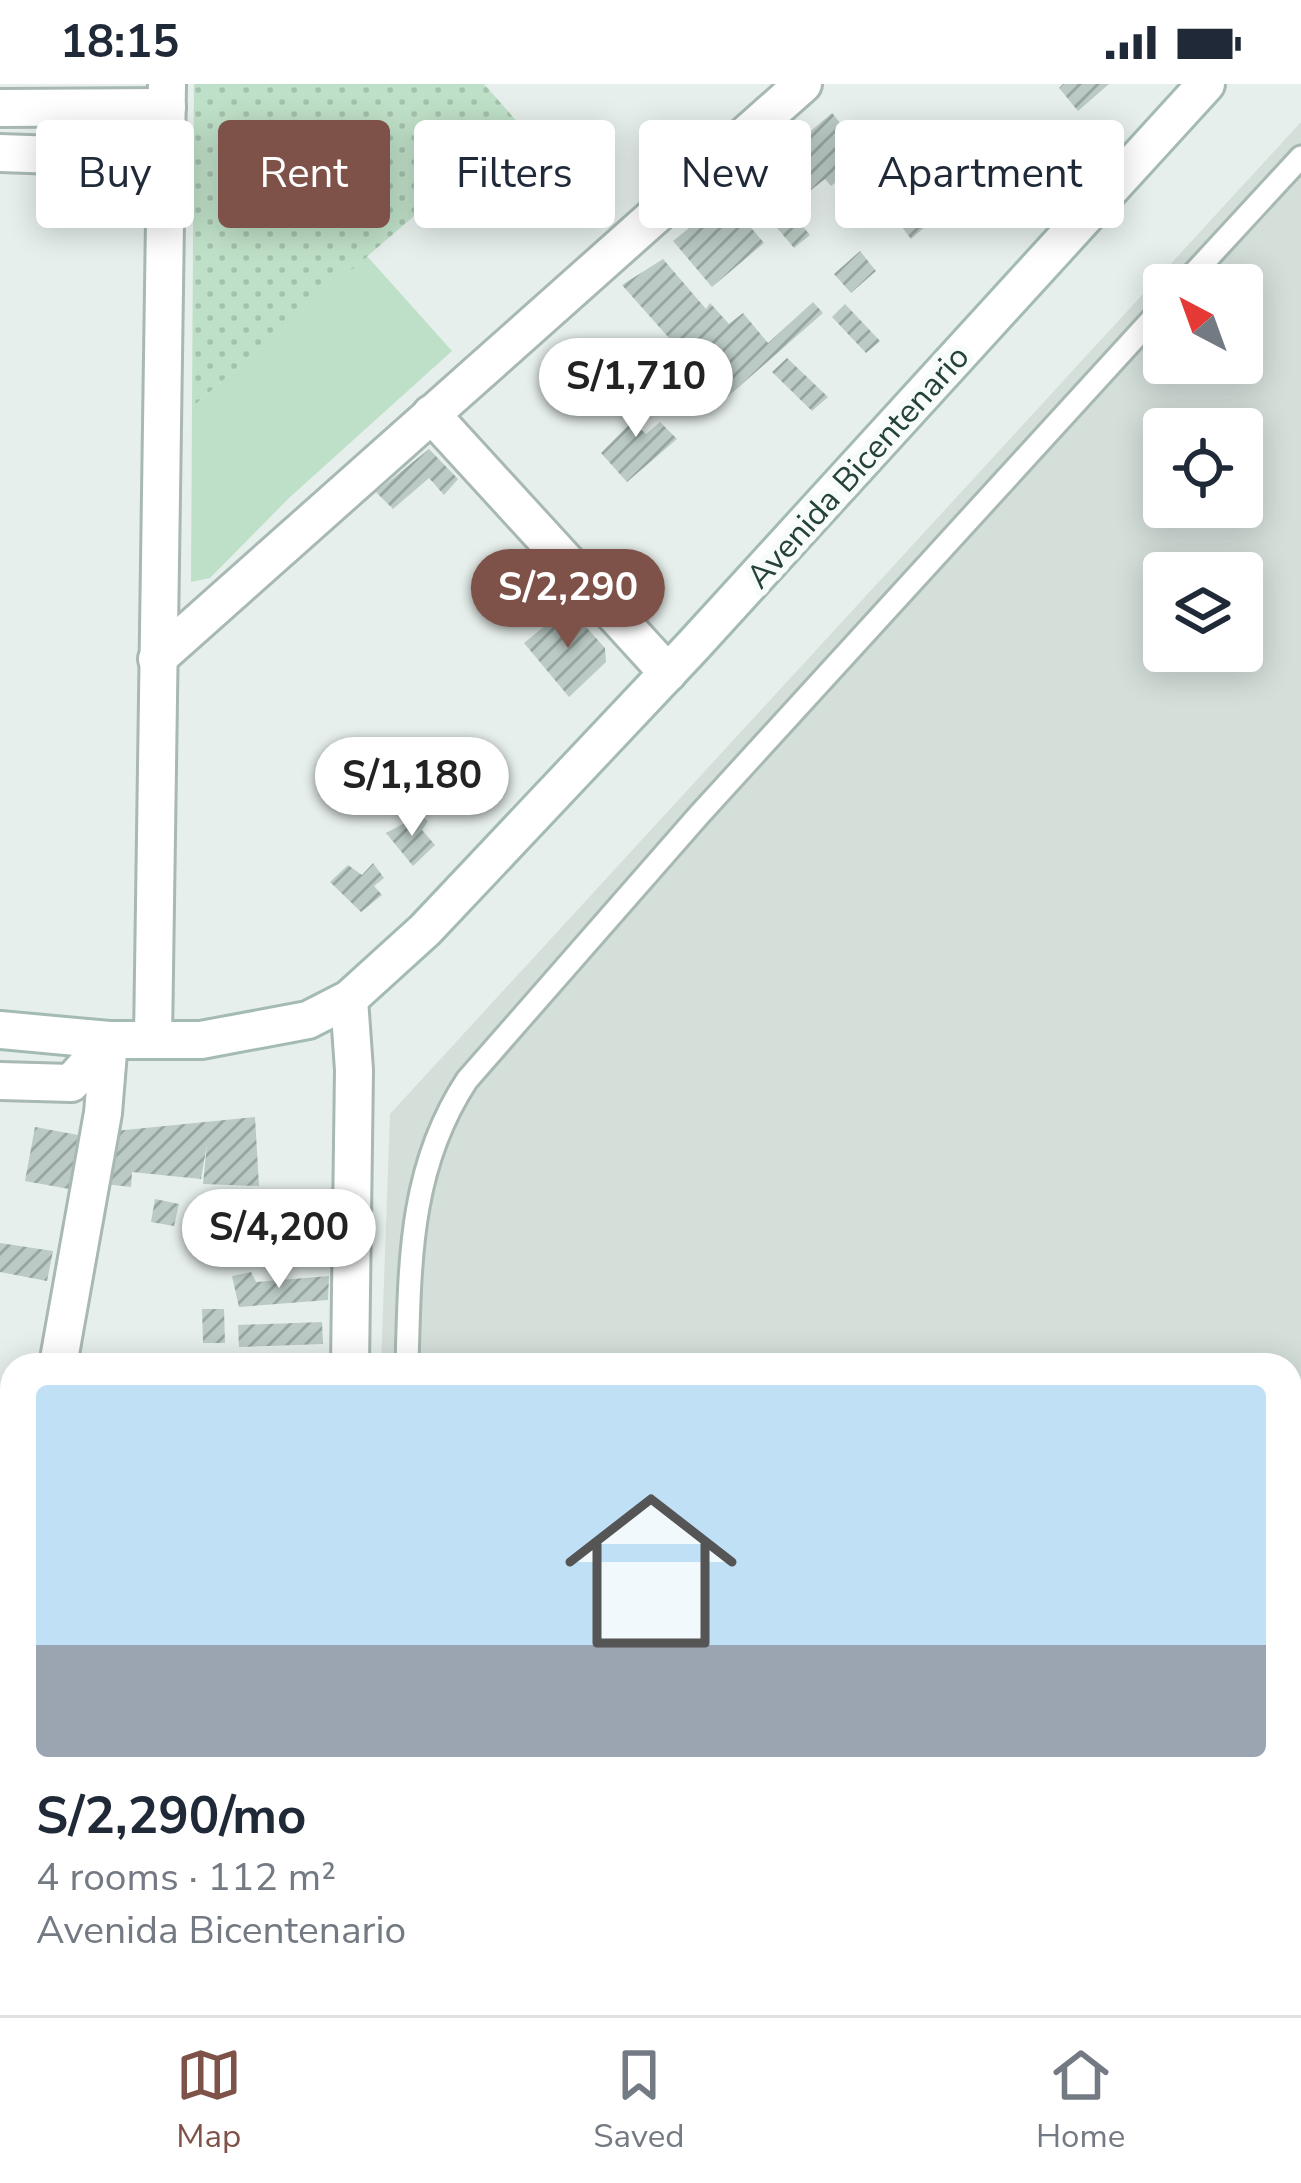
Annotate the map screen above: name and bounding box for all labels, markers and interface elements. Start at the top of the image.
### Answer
text: 18:15 [60,12,179,73]
chip: Buy [36,120,194,228]
chip: Rent [218,120,390,228]
chip: Filters [414,120,615,228]
chip: New [639,120,811,228]
chip: Apartment [835,120,1124,228]
north arrow [1143,264,1263,384]
map controls [1143,264,1263,672]
street label: Avenida Bicentenario [737,336,980,598]
pin: S/1,710 [525,338,747,440]
text: S/1,710 [566,350,706,403]
button: locate [1143,408,1263,528]
pin: S/2,290 [457,549,679,651]
button: layers [1143,552,1263,672]
text: S/2,290 [498,561,638,614]
pin: S/1,180 [301,737,523,839]
text: S/1,180 [342,749,482,802]
pin: S/4,200 [168,1189,390,1291]
text: S/4,200 [209,1201,349,1254]
icon: home [543,1463,759,1679]
text: S/2,290/mo [36,1781,306,1851]
text: 4 rooms · 112 m² [36,1851,336,1904]
text: Avenida Bicentenario [36,1904,406,1957]
tab: Map [176,2042,242,2159]
tab: Saved [593,2042,684,2159]
tab: Home [1036,2042,1125,2159]

